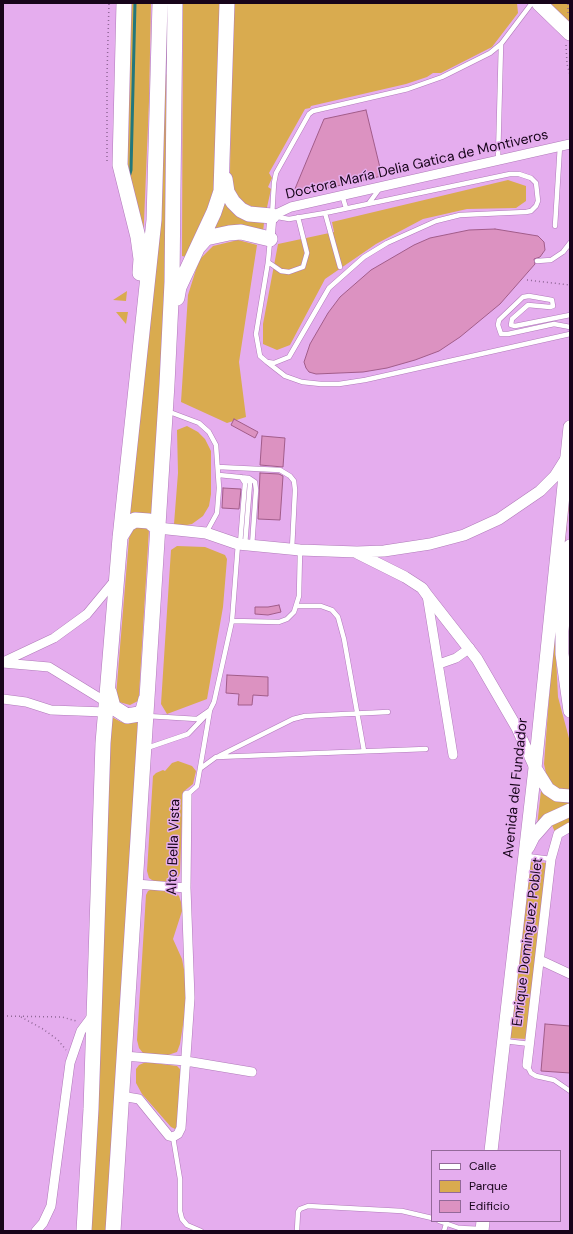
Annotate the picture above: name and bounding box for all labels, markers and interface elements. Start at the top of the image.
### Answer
street label: Doctora María Delia Gatica de Montiveros [284,127,550,203]
street label: Avenida del Fundador [500,717,532,859]
street label: Alto Bella Vista [164,799,184,895]
street label: Enrique Dominguez Poblet [509,857,547,1027]
legend [431,1150,561,1222]
text: Calle [469,1158,496,1174]
text: Parque [469,1178,508,1194]
text: Edificio [469,1198,510,1214]

